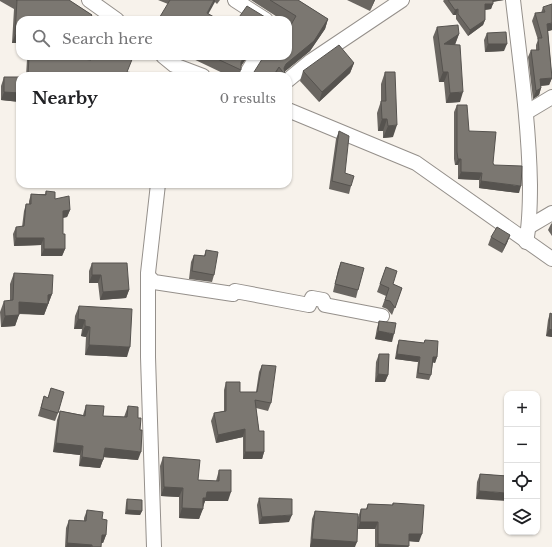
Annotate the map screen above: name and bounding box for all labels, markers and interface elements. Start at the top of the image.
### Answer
search box [16,16,292,60]
icon: search [30,27,52,49]
text: Search here [62,29,153,48]
text: Nearby [32,88,98,109]
text: 0 results [220,90,276,107]
map controls [504,391,540,535]
button: + [504,391,540,427]
button: − [504,427,540,463]
button: locate [504,463,540,499]
button: layers [504,499,540,535]

